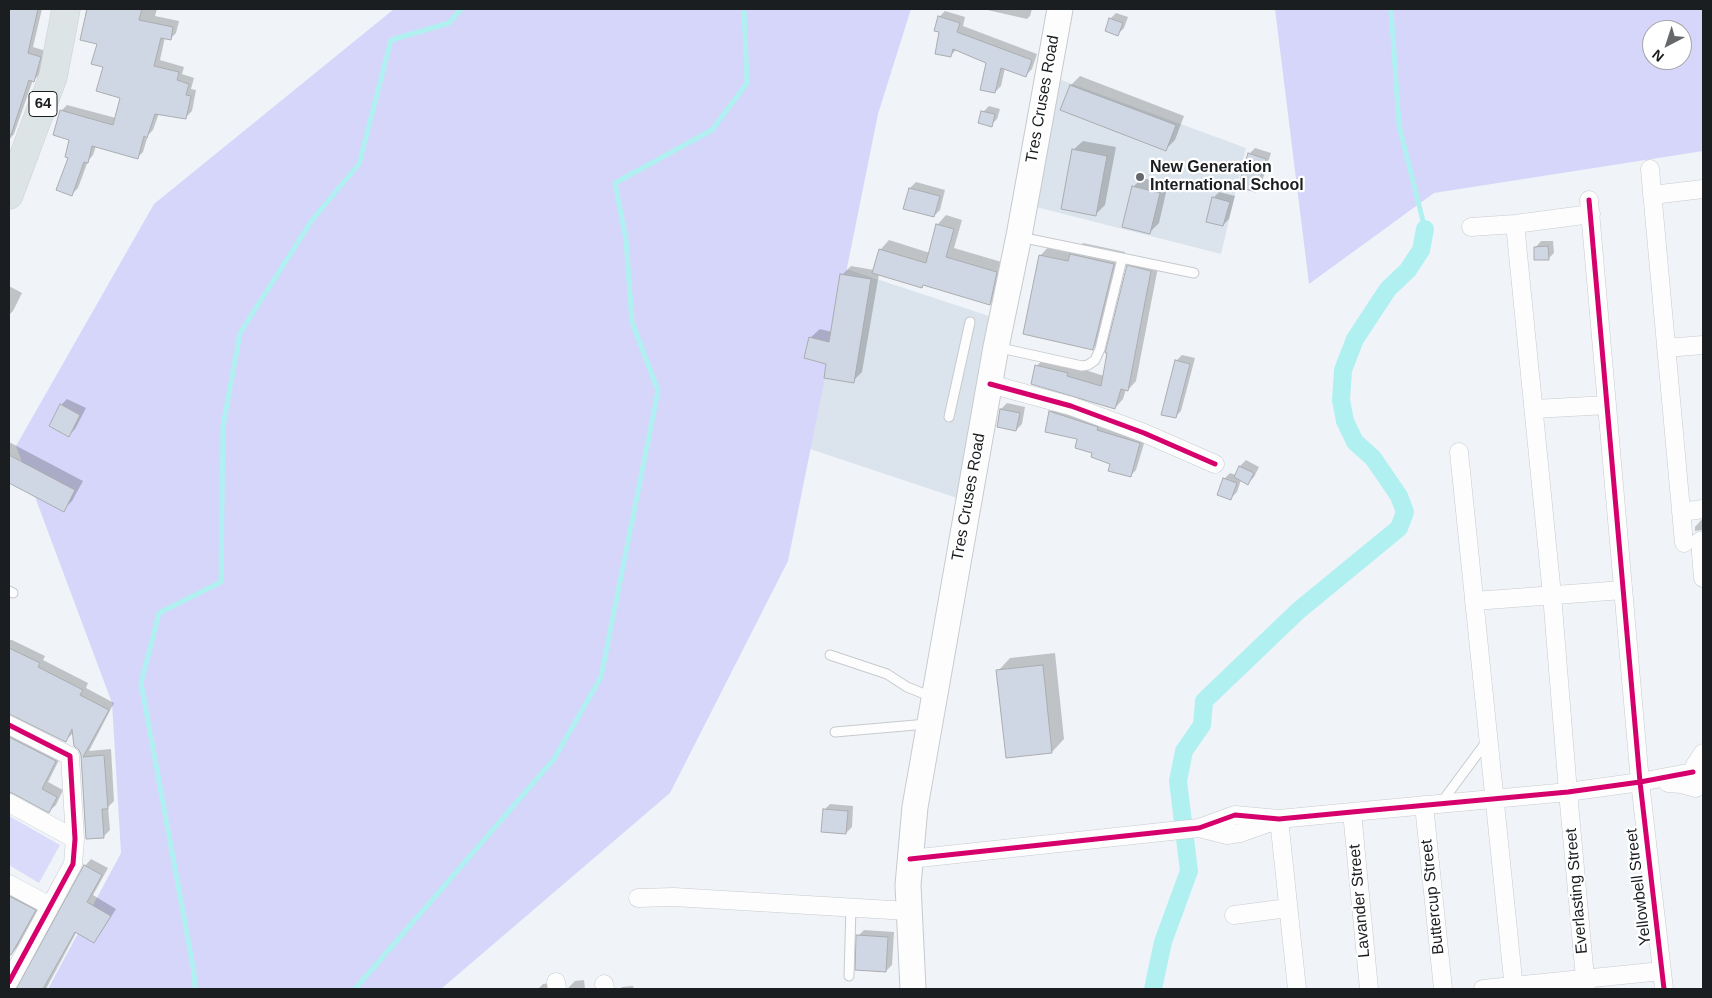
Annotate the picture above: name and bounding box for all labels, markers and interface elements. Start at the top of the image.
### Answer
north arrow [1642,20,1692,70]
street label: Tres Cruses Road [1022,34,1064,164]
text: N [1649,46,1667,65]
road number: 64 [29,92,57,116]
place label: New Generation International School [1150,158,1304,196]
marker: New Generation International School [1134,171,1146,183]
street label: Tres Cruses Road [948,432,990,562]
street label: Everlasting Street [1562,827,1592,955]
street label: Yellowbell Street [1622,827,1656,947]
street label: Buttercup Street [1417,839,1449,955]
street label: Lavander Street [1345,843,1375,959]

